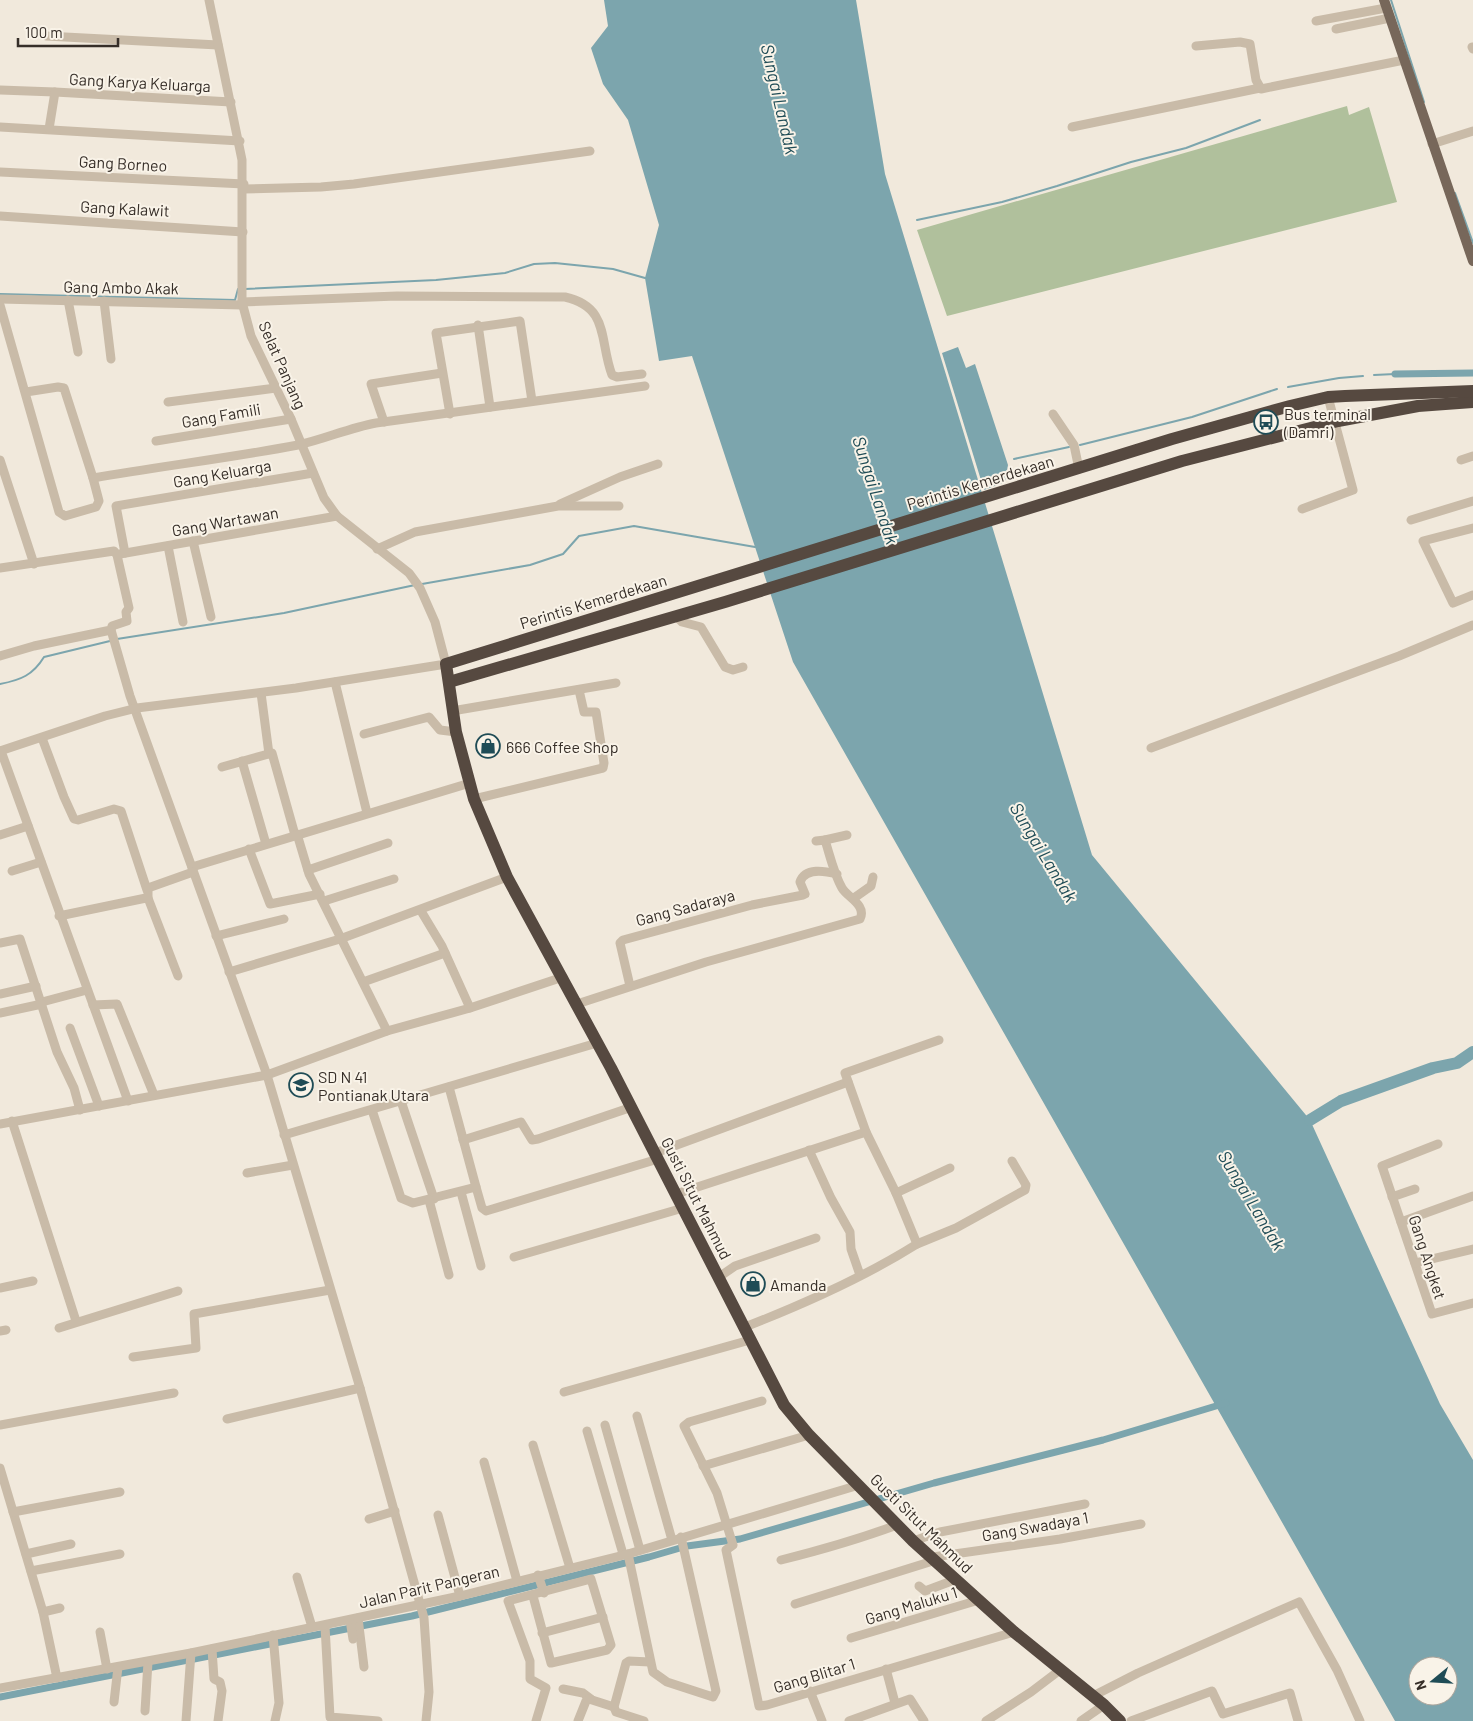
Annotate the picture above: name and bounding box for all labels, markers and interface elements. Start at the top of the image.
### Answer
scale bar [18,15,118,47]
text: 100 m [25,23,63,41]
water label: Sungai Landak [757,42,803,156]
street label: Gang Karya Keluarga [69,69,211,95]
street label: Gang Borneo [78,151,168,175]
street label: Gang Kalawit [80,196,170,220]
street label: Gang Ambo Akak [63,276,179,298]
street label: Selat Panjang [255,318,311,412]
street label: Gang Famili [180,399,262,431]
place label: Bus terminal (Damri) [1283,404,1371,441]
bus stop icon: Bus terminal (Damri) [1253,409,1279,435]
water label: Sungai Landak [848,433,904,547]
street label: Perintis Kemerdekaan [904,451,1056,513]
street label: Gang Keluarga [172,455,272,491]
street label: Gang Wartawan [170,502,280,540]
street label: Perintis Kemerdekaan [517,570,669,632]
shop icon: 666 Coffee Shop [475,733,501,759]
place label: 666 Coffee Shop [506,737,619,756]
water label: Sungai Landak [1006,798,1082,906]
street label: Gang Sadaraya [633,885,737,929]
place label: SD N 41 Pontianak Utara [318,1067,429,1104]
school or university icon: SD N 41 Pontianak Utara [288,1072,314,1098]
street label: Gusti Situt Mahmud [658,1134,736,1262]
water label: Sungai Landak [1214,1146,1290,1254]
street label: Gang Angket [1406,1213,1450,1301]
shop icon: Amanda [740,1271,766,1297]
place label: Amanda [770,1275,827,1294]
street label: Gusti Situt Mahmud [867,1469,977,1577]
street label: Gang Swadaya 1 [980,1507,1090,1545]
street label: Jalan Parit Pangeran [357,1561,501,1611]
street label: Gang Maluku 1 [863,1582,959,1628]
street label: Gang Blitar 1 [771,1654,857,1696]
north arrow [1408,1656,1458,1706]
text: N [1411,1678,1430,1692]

